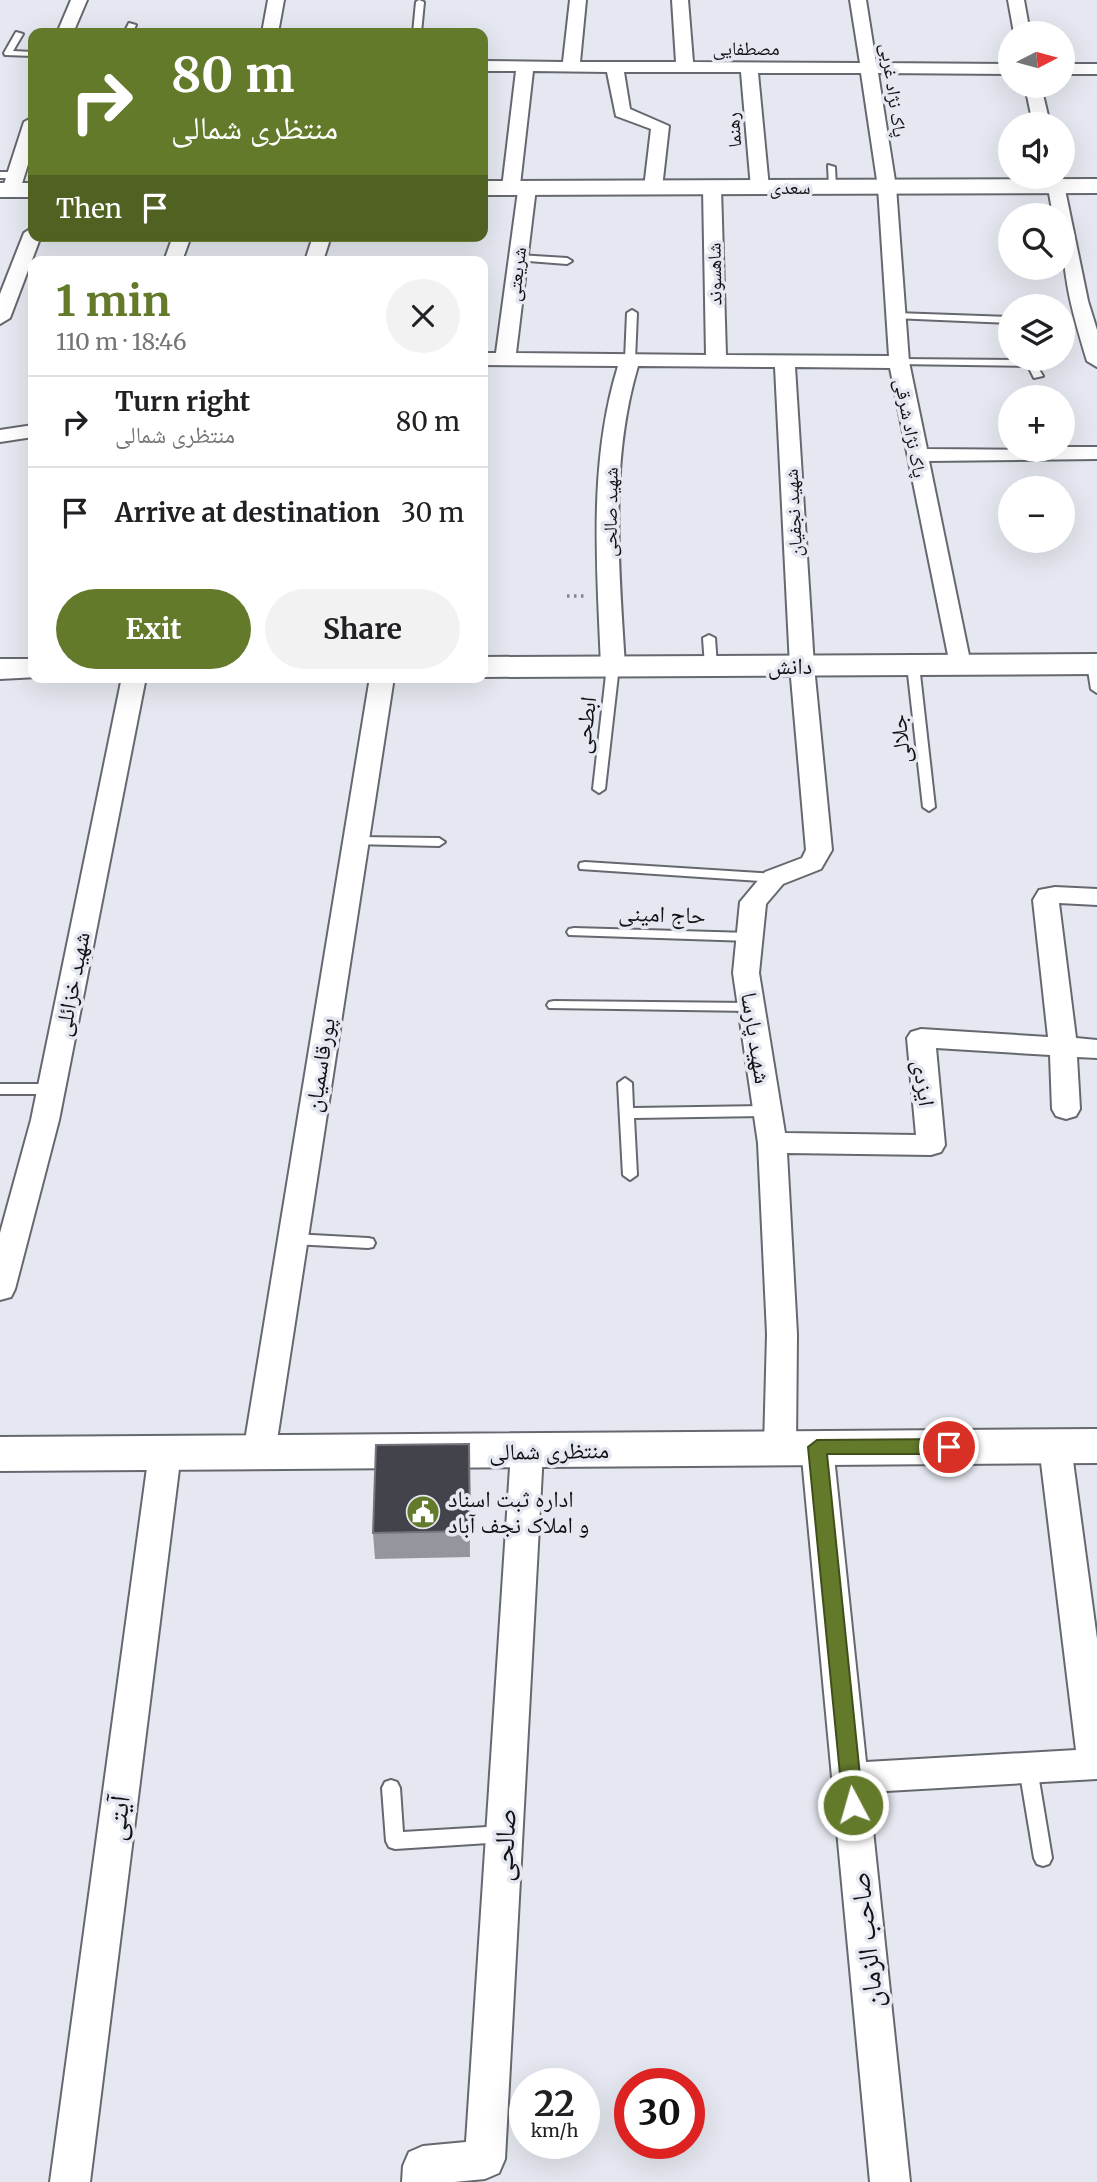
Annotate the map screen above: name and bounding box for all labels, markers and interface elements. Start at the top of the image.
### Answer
north arrow [998,21,1074,98]
map controls [998,21,1075,553]
street label: مصطفایی [712,36,780,60]
street label: پاک نژاد غربی [875,41,912,139]
text: 80 m [171,44,294,105]
icon: right [56,56,147,147]
text: منتظری شمالی [171,108,338,148]
street label: رهنما [720,111,746,149]
button: sound [998,112,1075,189]
street label: سعدی [769,175,811,199]
icon: arrive [136,189,174,227]
text: Then [56,192,122,225]
button: search [998,203,1075,280]
street label: شاهسوند [701,242,727,306]
street label: شریعتی [501,246,531,302]
text: 1 min [56,275,170,327]
button: close [386,279,460,353]
button: layers [998,294,1075,371]
text: 110 m · 18:46 [56,327,187,356]
street label: پاک نژاد شرقی [889,376,932,480]
text: Turn right [115,385,250,418]
button: + [998,385,1075,462]
icon: right [56,403,94,441]
text: 80 m [396,405,460,438]
text: منتظری شمالی [115,420,235,449]
street label: شهید صالحی [597,467,623,557]
street label: شهید نجفیان [779,468,807,558]
button: − [998,476,1075,553]
icon: arrive [56,494,94,532]
text: Arrive at destination [115,496,380,529]
text: 30 m [401,496,464,529]
button: Exit [56,589,251,669]
button: Share [265,589,460,669]
street label: دانش [768,651,812,680]
street label: ابطحی [567,695,602,755]
street label: جلالی [883,713,917,765]
street label: حاج امینی [618,897,706,931]
street label: شهید خزائلی [47,929,96,1039]
street label: شهید پارسا [735,990,778,1086]
street label: پورقاسمیان [298,1016,341,1114]
street label: ایزدی [907,1058,942,1108]
pin [919,1417,979,1477]
icon: arrive [930,1428,968,1466]
street label: منتظری شمالی [489,1435,609,1466]
place label: اداره ثبت اسناد و املاک نجف آباد [448,1484,589,1539]
public building icon: اداره ثبت اسناد و املاک نجف آباد [404,1493,442,1531]
position arrow [816,1768,890,1842]
street label: آیتی [96,1792,138,1843]
street label: صالحی [484,1808,524,1882]
street label: صاحب الزمان [841,1870,891,2010]
speed limit sign: 30 [614,2068,705,2159]
text: 22 [534,2082,575,2126]
text: km/h [531,2119,578,2142]

